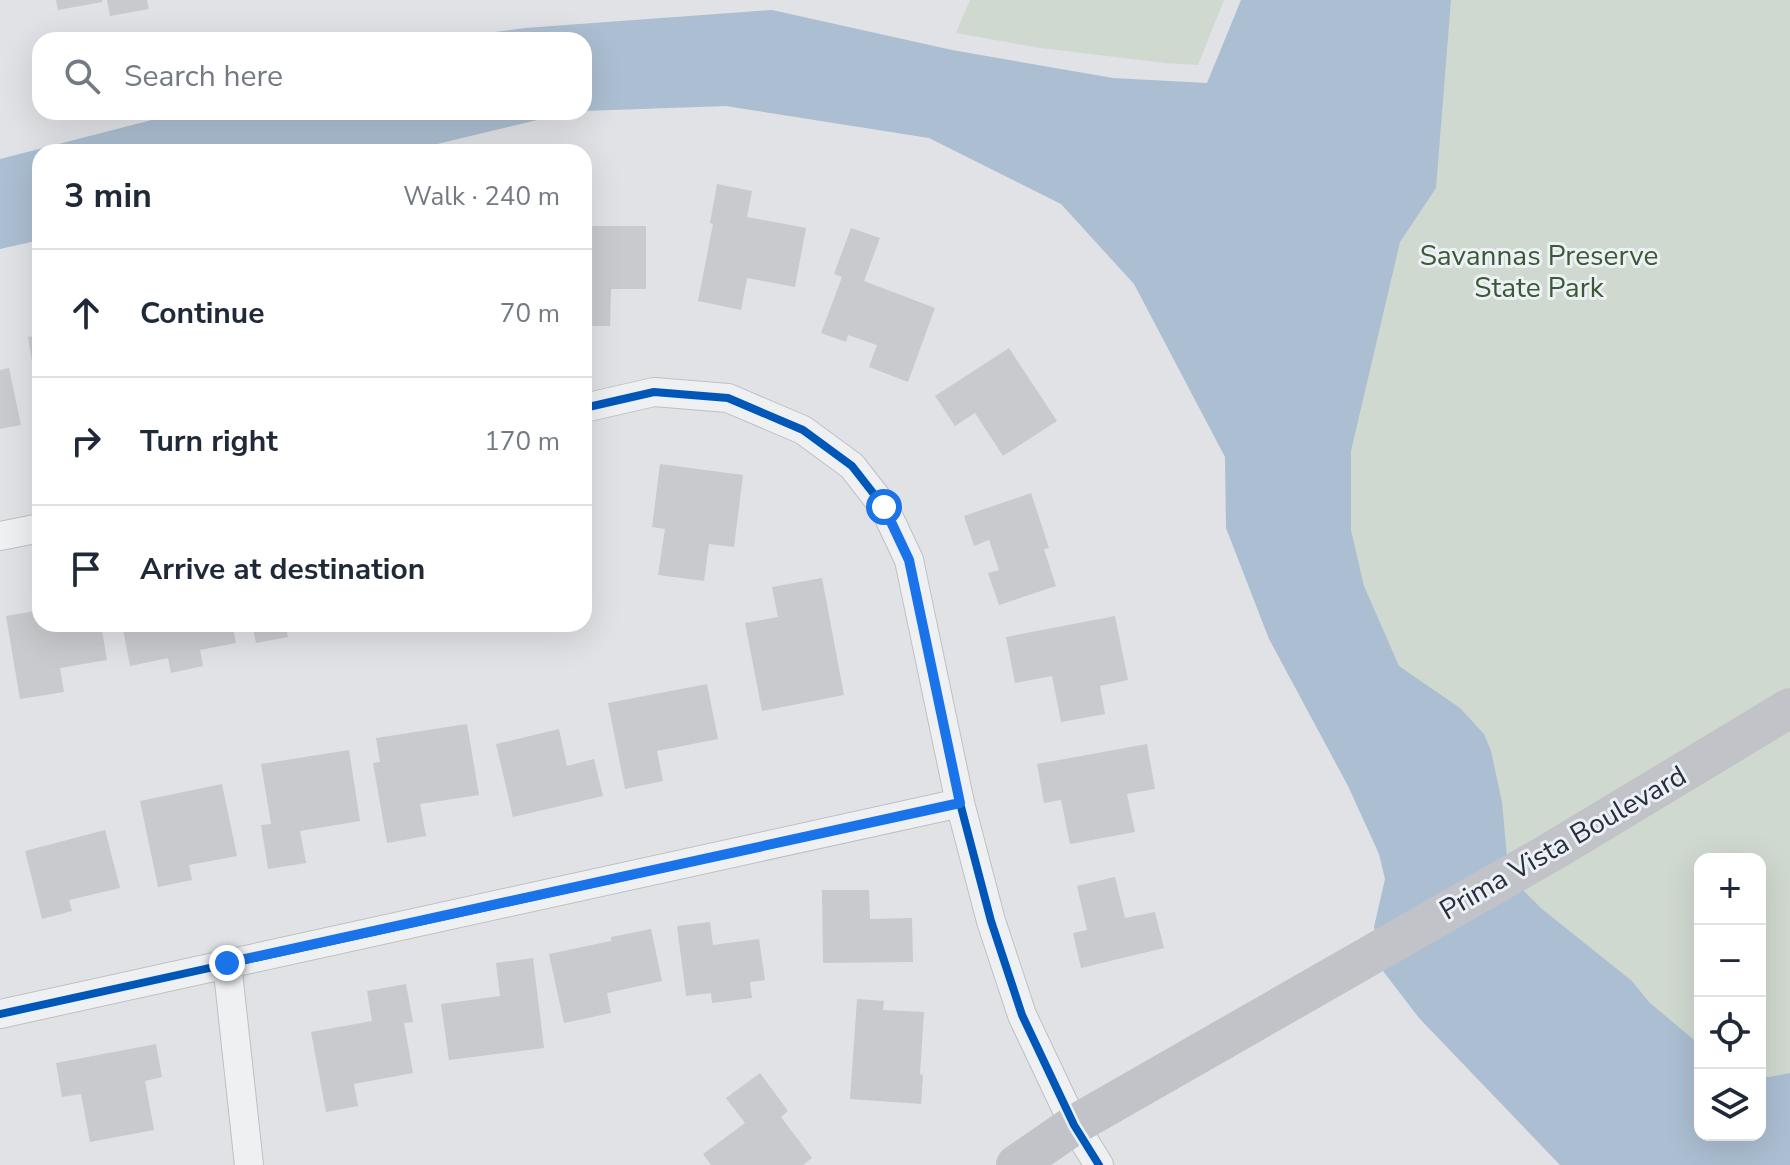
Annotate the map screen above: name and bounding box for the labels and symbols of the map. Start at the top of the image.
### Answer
park label: Savannas Preserve State Park [1420,237,1658,307]
route start [866,489,902,525]
street label: Prima Vista Boulevard [1433,757,1693,929]
route end [209,945,245,981]

